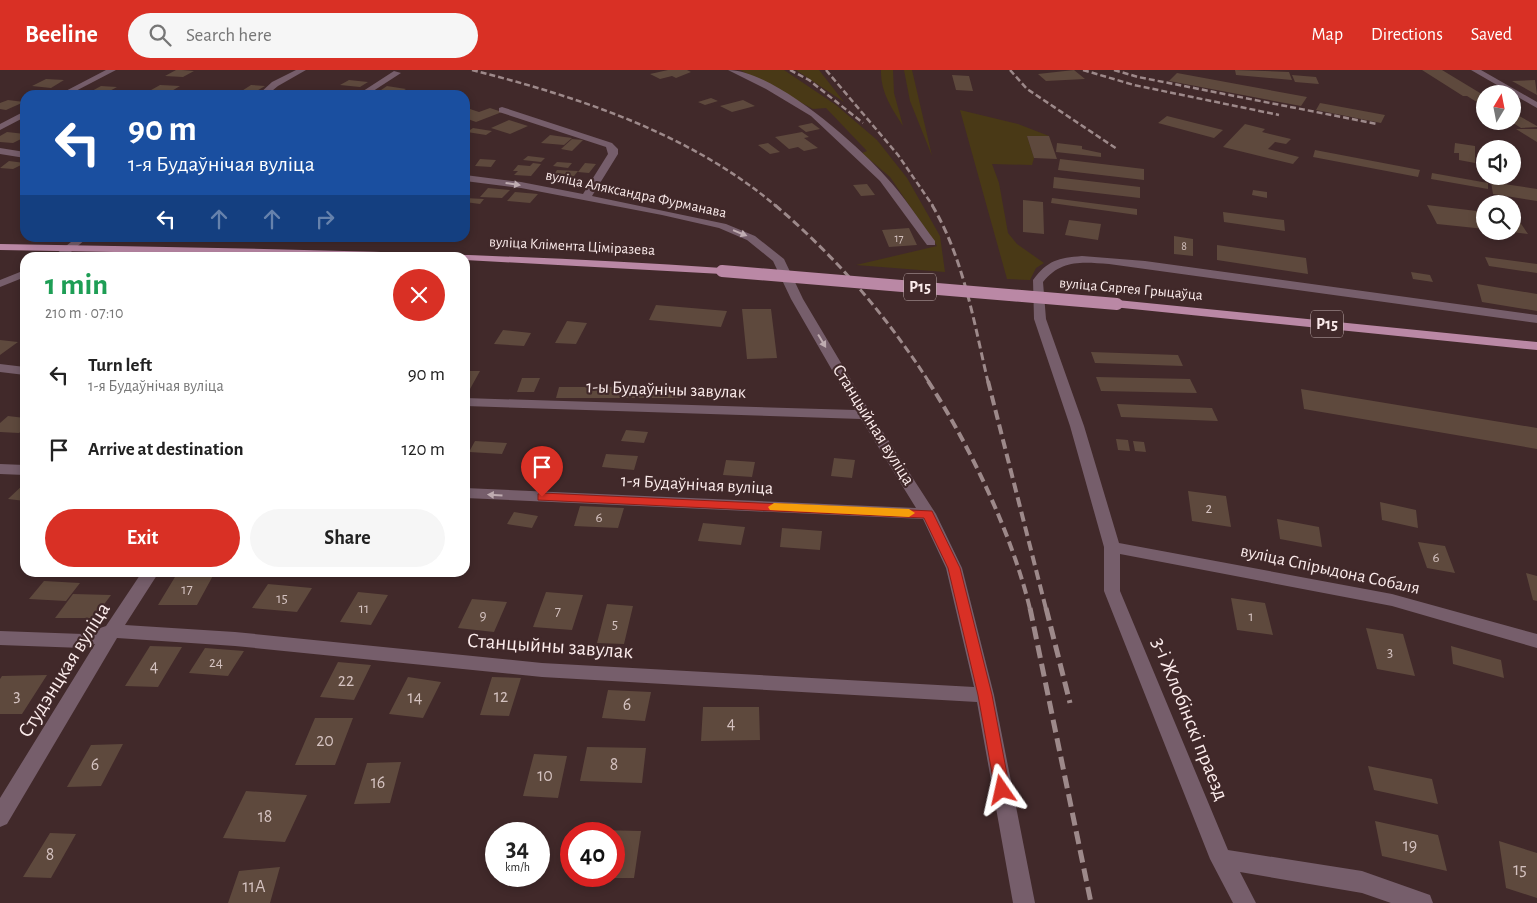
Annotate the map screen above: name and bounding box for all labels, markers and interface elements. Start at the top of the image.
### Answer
search box [128,13,478,58]
icon: search [146,21,174,49]
text: Beeline [25,23,98,47]
text: Search here [186,26,272,45]
text: Map [1312,26,1343,44]
text: Directions [1371,26,1443,44]
text: Saved [1471,26,1512,44]
north arrow [1476,85,1521,130]
map controls [1476,85,1521,240]
icon: left [45,110,110,175]
text: 90 m [128,112,197,147]
button: sound [1476,140,1521,185]
text: 1-я Будаўнічая вуліца [128,153,315,175]
street label: вуліца Аляксандра Фурманава [544,167,728,221]
one-way arrow [506,181,522,189]
button: search [1476,195,1521,240]
icon: left [152,205,180,233]
icon: ahead [205,205,233,233]
icon: ahead [258,205,286,233]
icon: right [311,205,339,233]
one-way arrow [733,230,747,238]
house number: 17 [894,232,904,244]
street label: вуліца Клімента Ціміразева [489,234,656,258]
house number: 8 [1181,240,1187,252]
button: close [393,269,445,321]
text: 1 min [45,270,108,300]
road number: Р15 [904,273,936,300]
street label: вуліца Сяргея Грыцаўца [1059,275,1204,303]
text: 210 m · 07:10 [45,305,123,321]
road number: Р15 [1311,310,1343,338]
one-way arrow [817,335,826,348]
text: Turn left [88,356,152,375]
icon: left [45,361,73,389]
street label: Станцыйная вуліца [829,361,917,489]
text: 90 m [408,365,445,384]
text: 1-я Будаўнічая вуліца [88,378,224,394]
street label: 1-ы Будаўнічы завулак [586,378,747,402]
icon: arrive [45,436,73,464]
text: Arrive at destination [88,440,244,459]
text: 120 m [401,440,445,459]
pin [521,446,563,497]
icon: arrive [528,453,556,481]
street label: 1-я Будаўнічая вуліца [620,472,774,498]
one-way arrow [486,490,502,498]
house number: 2 [1206,501,1213,516]
button: Exit [45,509,240,567]
button: Share [250,509,445,567]
house number: 6 [595,510,603,525]
street label: вуліца Спірыдона Собаля [1239,541,1422,598]
house number: 6 [1432,550,1440,565]
house number: 17 [181,582,193,597]
house number: 15 [276,591,288,606]
street label: Студэнцкая вуліца [14,599,114,741]
house number: 11 [359,601,369,616]
house number: 7 [555,604,561,619]
house number: 9 [479,608,487,623]
house number: 1 [1248,609,1254,624]
house number: 5 [612,617,618,632]
street label: Станцыйны завулак [466,630,634,662]
street label: 3-і Жлобінскі праезд [1148,635,1232,803]
house number: 3 [1387,645,1393,660]
house number: 24 [209,655,223,670]
house number: 4 [150,658,159,676]
house number: 22 [338,672,354,690]
house number: 3 [13,687,21,705]
house number: 12 [494,688,508,706]
house number: 14 [408,689,423,707]
house number: 6 [623,696,631,714]
house number: 4 [727,715,736,733]
house number: 20 [316,732,334,750]
house number: 6 [91,756,99,774]
house number: 8 [610,756,618,774]
position arrow [975,763,1027,815]
house number: 10 [537,767,553,785]
house number: 16 [371,774,385,792]
house number: 18 [258,808,272,826]
speed limit sign: 40 [560,822,625,887]
text: 34 [506,836,529,861]
house number: 19 [1403,837,1417,855]
house number: 8 [46,846,54,864]
text: km/h [505,861,530,873]
house number: 15 [1513,861,1527,879]
house number: 11А [243,878,266,896]

